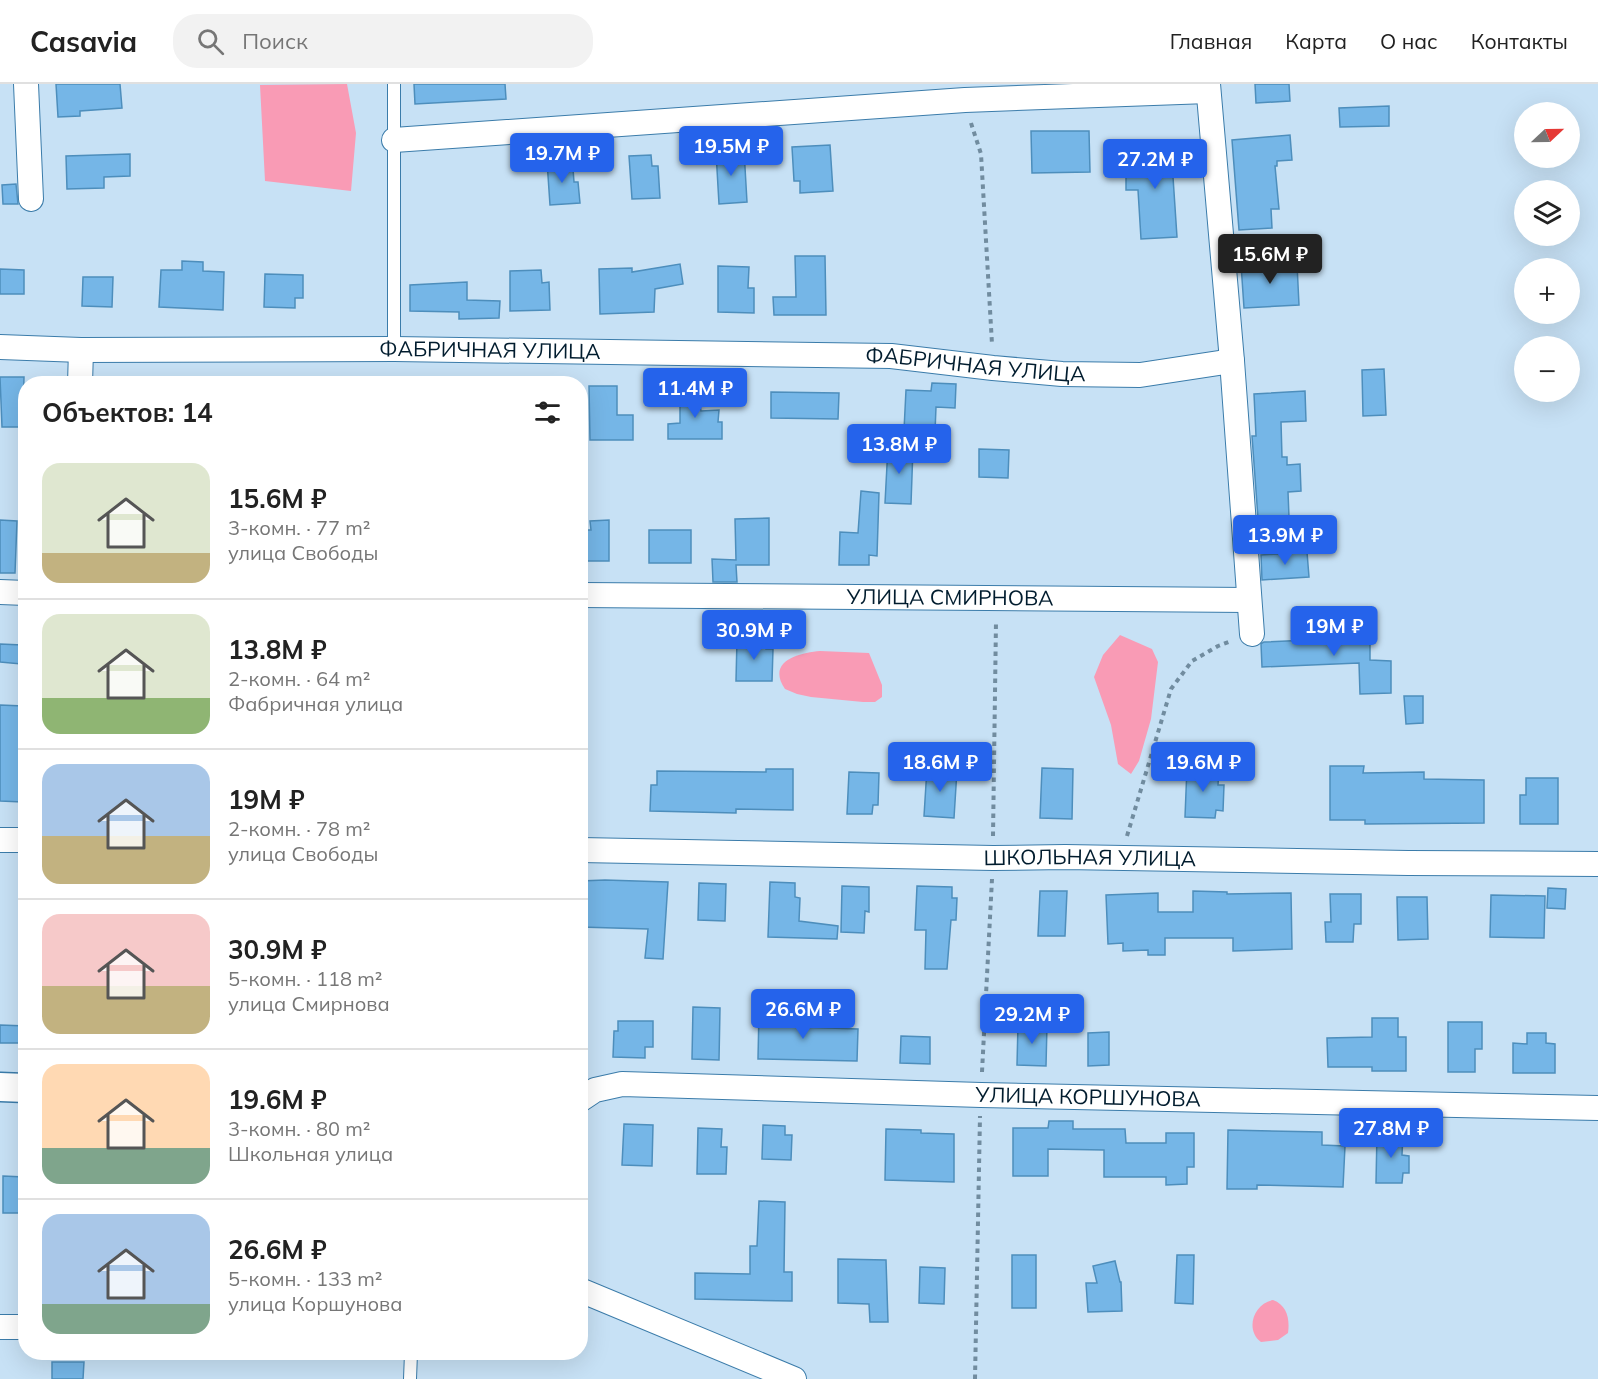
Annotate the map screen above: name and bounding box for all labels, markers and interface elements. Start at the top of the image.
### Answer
search box [173,14,593,68]
text: Casavia [30,24,137,59]
icon: search [194,25,227,58]
text: Поиск [242,27,308,55]
text: Главная [1170,28,1252,54]
text: Карта [1285,28,1347,54]
text: О нас [1380,28,1438,54]
text: Контакты [1471,28,1568,54]
north arrow [1514,102,1580,168]
map controls [1514,102,1580,402]
pin: 19.5M ₽ [676,126,786,177]
pin: 19.7M ₽ [507,133,617,184]
text: 19.5M ₽ [693,133,769,158]
pin: 27.2M ₽ [1100,139,1210,190]
text: 19.7M ₽ [524,140,600,165]
text: 27.2M ₽ [1117,146,1193,171]
button: layers [1514,180,1580,246]
pin: 15.6M ₽ [1215,234,1325,285]
text: 15.6M ₽ [1232,241,1308,266]
button: + [1514,258,1580,324]
street label: ФАБРИЧНАЯ УЛИЦА [379,335,601,364]
button: − [1514,336,1580,402]
street label: ФАБРИЧНАЯ УЛИЦА [865,341,1086,387]
pin: 11.4M ₽ [640,368,750,419]
text: 11.4M ₽ [657,375,733,400]
text: Объектов: 14 [42,396,213,429]
icon: filters [531,396,564,429]
pin: 13.8M ₽ [844,424,954,475]
text: 13.8M ₽ [861,431,937,456]
text: 15.6M ₽ [228,482,327,515]
icon: home [90,487,162,559]
text: 3-комн. · 77 m² [228,515,370,540]
pin: 13.9M ₽ [1230,515,1340,566]
text: 13.9M ₽ [1247,522,1323,547]
text: улица Свободы [228,540,378,565]
street label: УЛИЦА СМИРНОВА [845,583,1054,611]
pin: 19M ₽ [1292,606,1376,657]
pin: 30.9M ₽ [699,610,809,661]
text: 19M ₽ [1305,613,1363,638]
text: 30.9M ₽ [716,617,792,642]
text: 13.8M ₽ [228,633,327,666]
icon: home [90,638,162,710]
text: 2-комн. · 64 m² [228,666,370,691]
text: Фабричная улица [228,691,403,716]
pin: 18.6M ₽ [885,742,995,793]
pin: 19.6M ₽ [1148,742,1258,793]
text: 18.6M ₽ [902,749,978,774]
text: 19.6M ₽ [1165,749,1241,774]
text: 19M ₽ [228,783,305,816]
icon: home [90,788,162,860]
text: 2-комн. · 78 m² [228,816,370,841]
text: улица Свободы [228,841,378,866]
street label: ШКОЛЬНАЯ УЛИЦА [984,843,1197,871]
text: 30.9M ₽ [228,933,327,966]
icon: home [90,938,162,1010]
text: 5-комн. · 118 m² [228,966,382,991]
pin: 26.6M ₽ [748,989,858,1040]
text: улица Смирнова [228,991,390,1016]
pin: 29.2M ₽ [977,994,1087,1045]
text: 26.6M ₽ [765,996,841,1021]
text: 29.2M ₽ [994,1001,1070,1026]
street label: УЛИЦА КОРШУНОВА [974,1081,1202,1112]
text: 19.6M ₽ [228,1083,327,1116]
icon: home [90,1088,162,1160]
pin: 27.8M ₽ [1336,1108,1446,1159]
text: 27.8M ₽ [1353,1115,1429,1140]
text: 3-комн. · 80 m² [228,1116,370,1141]
text: Школьная улица [228,1141,393,1166]
text: 26.6M ₽ [228,1233,327,1266]
icon: home [90,1238,162,1310]
text: 5-комн. · 133 m² [228,1266,382,1291]
text: улица Коршунова [228,1291,402,1316]

